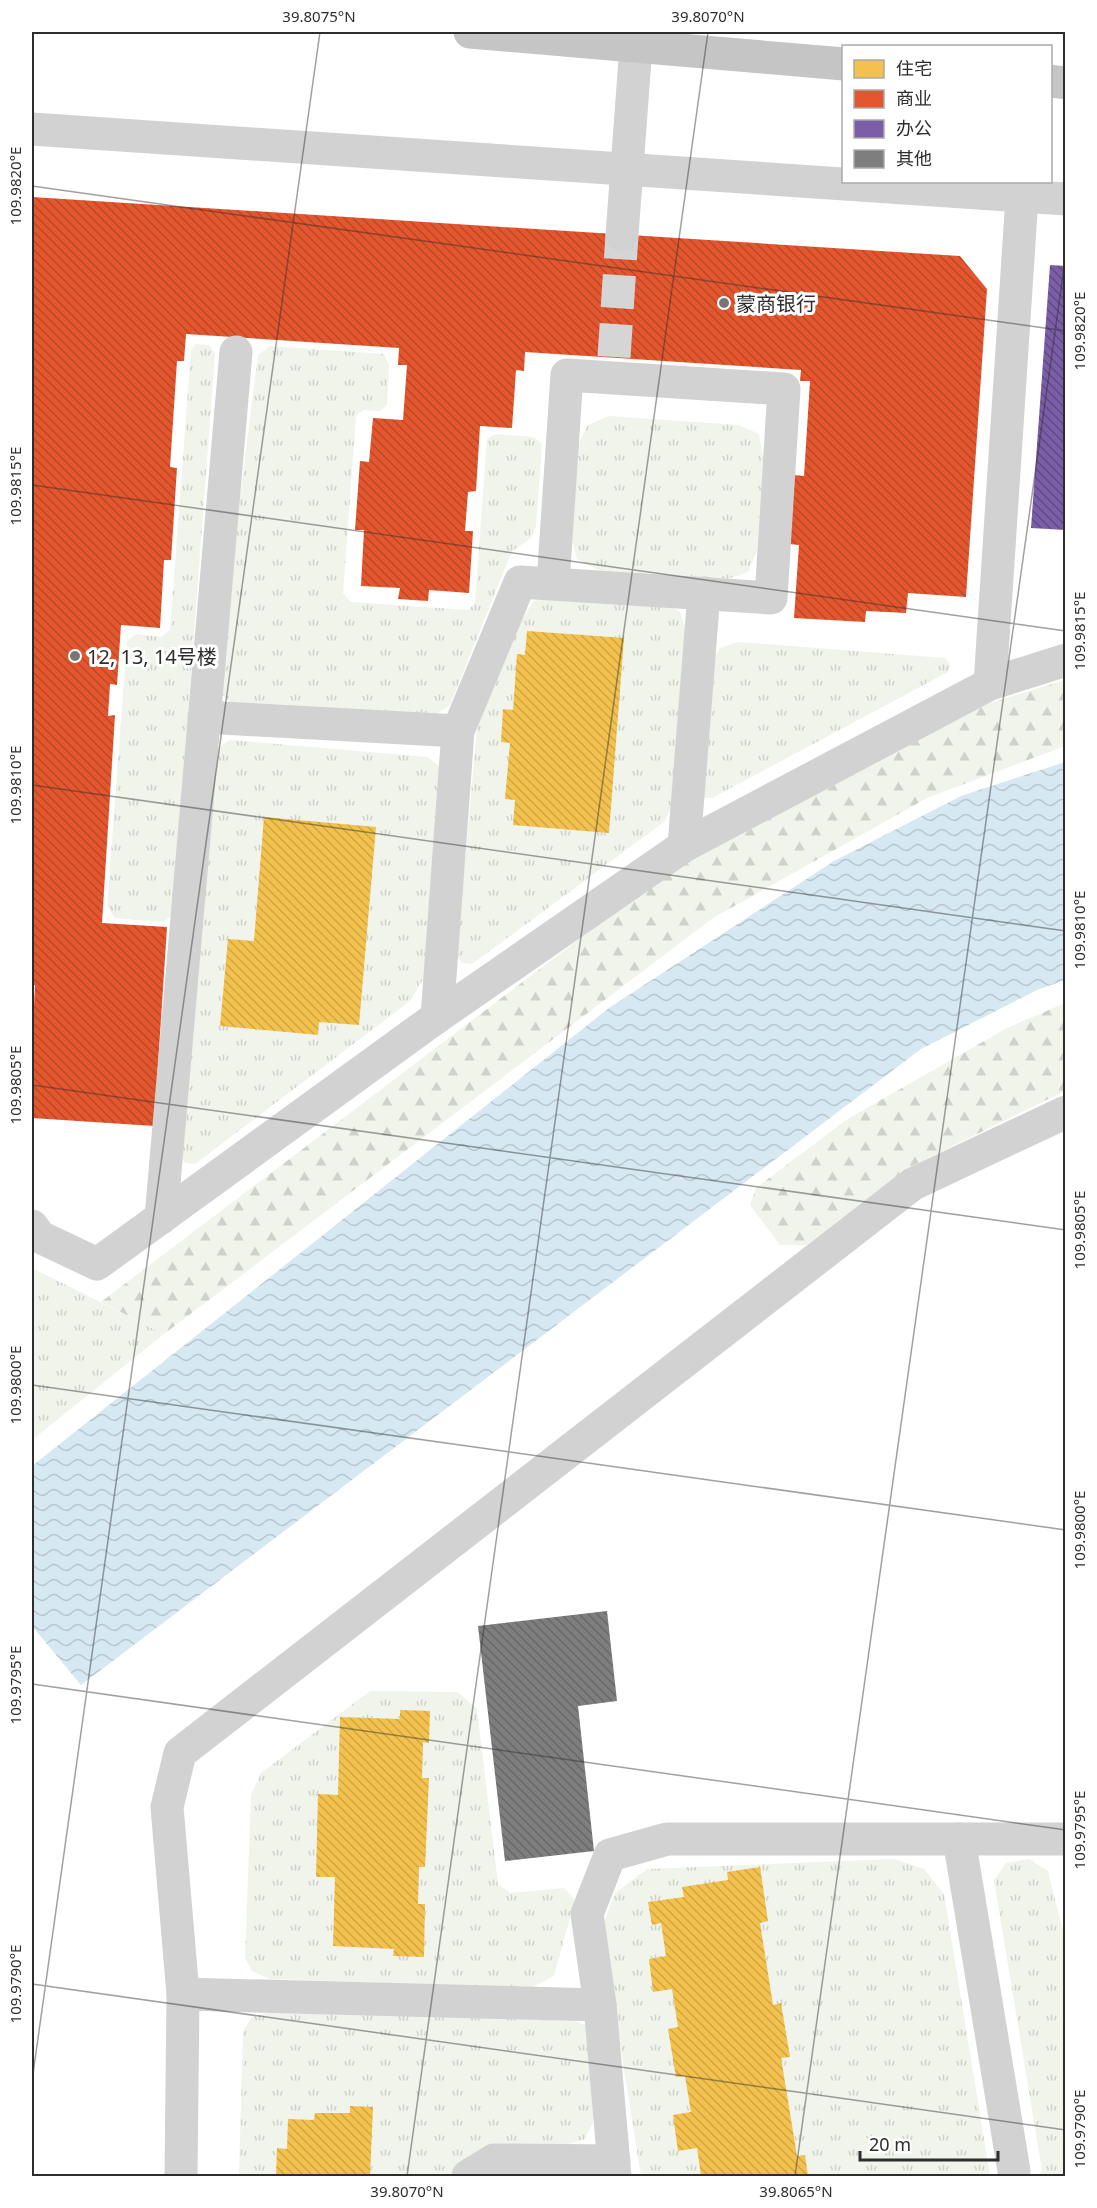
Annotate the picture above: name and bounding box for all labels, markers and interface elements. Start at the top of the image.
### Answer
text: 39.8075°N [282,6,356,26]
text: 39.8070°N [671,6,745,26]
legend [842,45,1052,183]
text: 住宅 [896,56,932,80]
text: 商业 [896,86,932,110]
text: 办公 [896,116,932,140]
text: 其他 [896,146,932,170]
text: 109.9820°E [5,147,25,225]
place label: 蒙商银行 [736,290,816,317]
text: 109.9820°E [1069,292,1089,370]
marker: 蒙商银行 [717,296,731,310]
text: 109.9815°E [5,447,25,525]
text: 109.9815°E [1069,592,1089,670]
place label: 12, 13, 14号楼 [87,643,217,670]
marker: 12, 13, 14号楼 [68,649,82,663]
text: 109.9810°E [5,746,25,824]
text: 109.9810°E [1069,891,1089,969]
text: 109.9805°E [5,1046,25,1124]
text: 109.9805°E [1069,1191,1089,1269]
text: 109.9800°E [5,1346,25,1424]
text: 109.9800°E [1069,1491,1089,1569]
text: 109.9795°E [5,1646,25,1724]
text: 109.9795°E [1069,1791,1089,1869]
text: 109.9790°E [5,1945,25,2023]
text: 109.9790°E [1069,2090,1089,2168]
scale bar [860,2124,998,2162]
text: 20 m [869,2132,911,2156]
text: 39.8070°N [370,2181,444,2201]
text: 39.8065°N [759,2181,833,2201]

